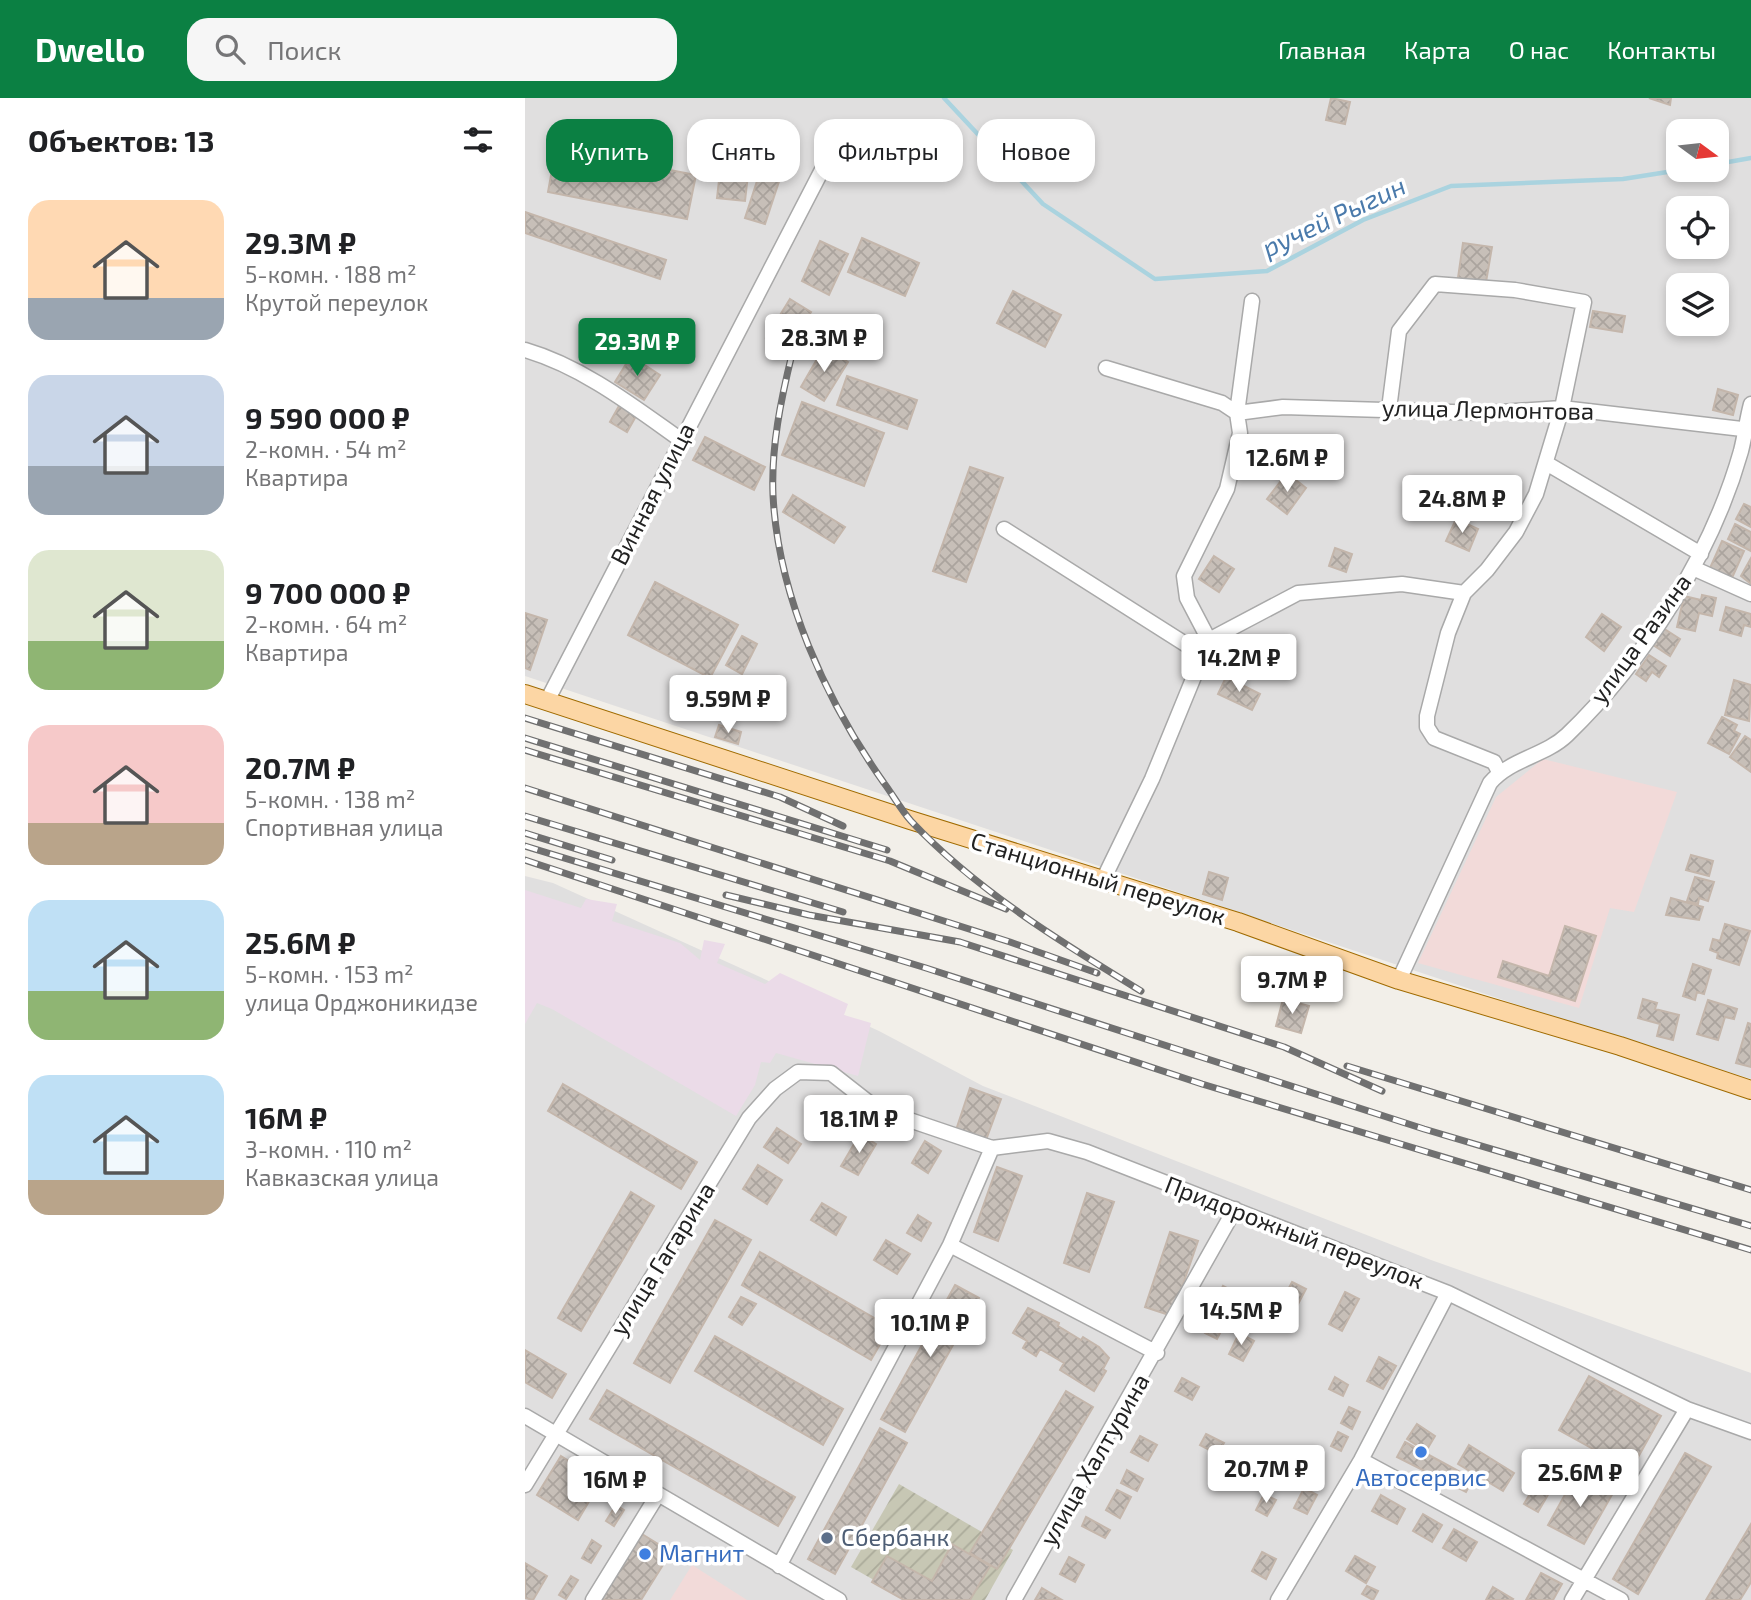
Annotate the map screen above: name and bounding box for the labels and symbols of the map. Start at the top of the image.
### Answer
north arrow [1666,119,1729,182]
water label: ручей Рыгин [1257,169,1410,262]
pin: 28.3M ₽ [759,314,889,374]
pin: 29.3M ₽ [572,318,702,378]
street label: улица Лермонтова [1382,392,1594,426]
street label: Винная улица [603,417,701,570]
pin: 12.6M ₽ [1222,434,1352,494]
pin: 24.8M ₽ [1397,476,1527,535]
street label: улица Разина [1583,568,1697,709]
pin: 14.2M ₽ [1174,634,1304,694]
pin: 9.59M ₽ [663,676,793,735]
street label: Станционный переулок [967,825,1230,931]
pin: 9.7M ₽ [1235,956,1349,1016]
pin: 18.1M ₽ [794,1096,924,1155]
street label: Придорожный переулок [1161,1169,1428,1295]
street label: улица Гагарина [603,1176,721,1341]
pin: 14.5M ₽ [1176,1288,1306,1347]
pin: 10.1M ₽ [865,1300,995,1359]
street label: улица Халтурина [1033,1368,1156,1551]
marker: Автосервис [1413,1444,1429,1460]
pin: 20.7M ₽ [1201,1446,1331,1505]
pin: 25.6M ₽ [1515,1450,1645,1509]
pin: 16M ₽ [566,1456,664,1516]
place label: Автосервис [1355,1462,1487,1491]
place label: Сбербанк [841,1522,949,1551]
marker: Сбербанк [819,1530,835,1546]
place label: Магнит [659,1538,744,1567]
marker: Магнит [637,1546,653,1562]

